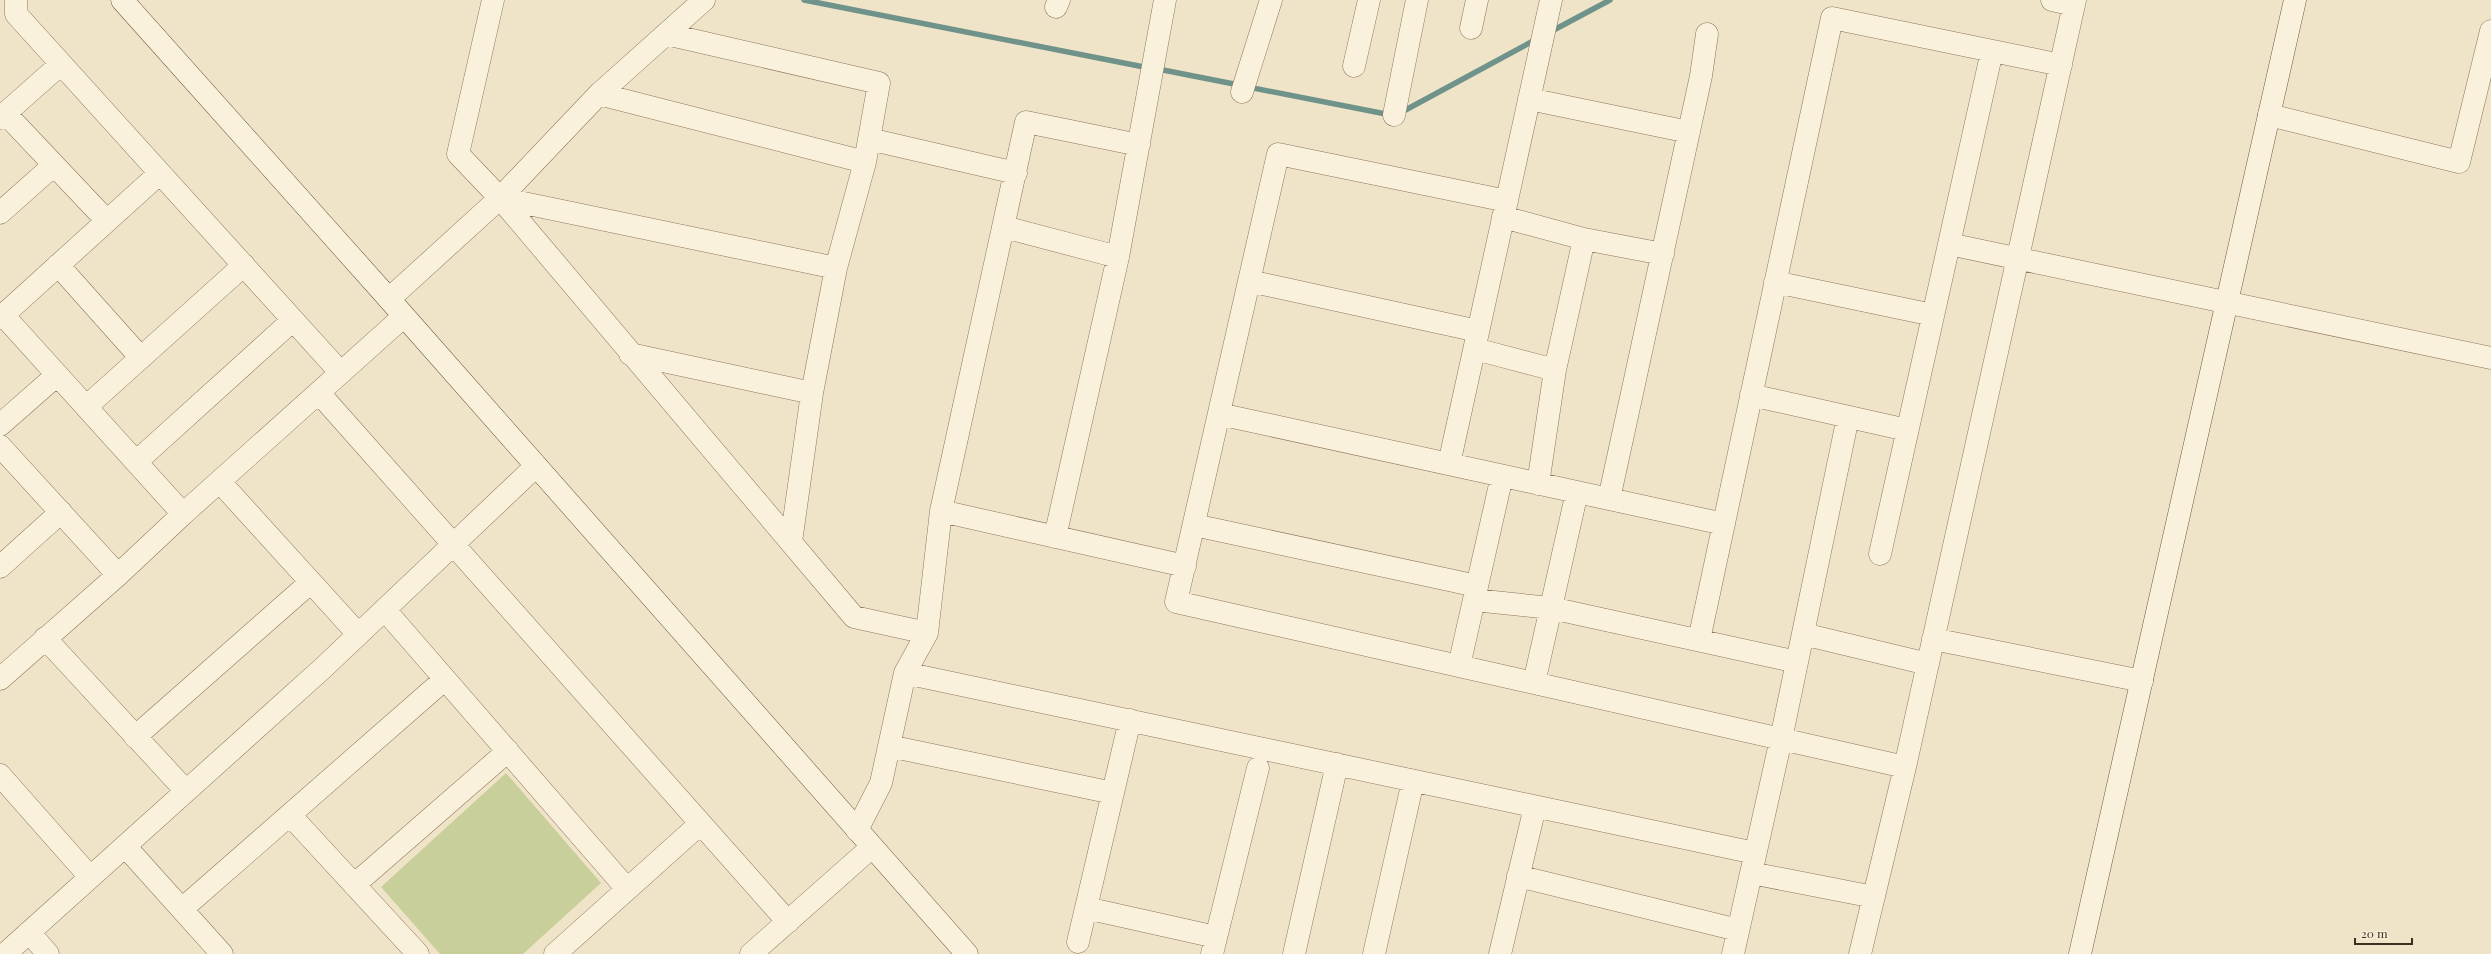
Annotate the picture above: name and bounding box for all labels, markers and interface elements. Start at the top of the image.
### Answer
scale bar [2355,920,2412,946]
text: 20 m [2361,925,2388,941]

